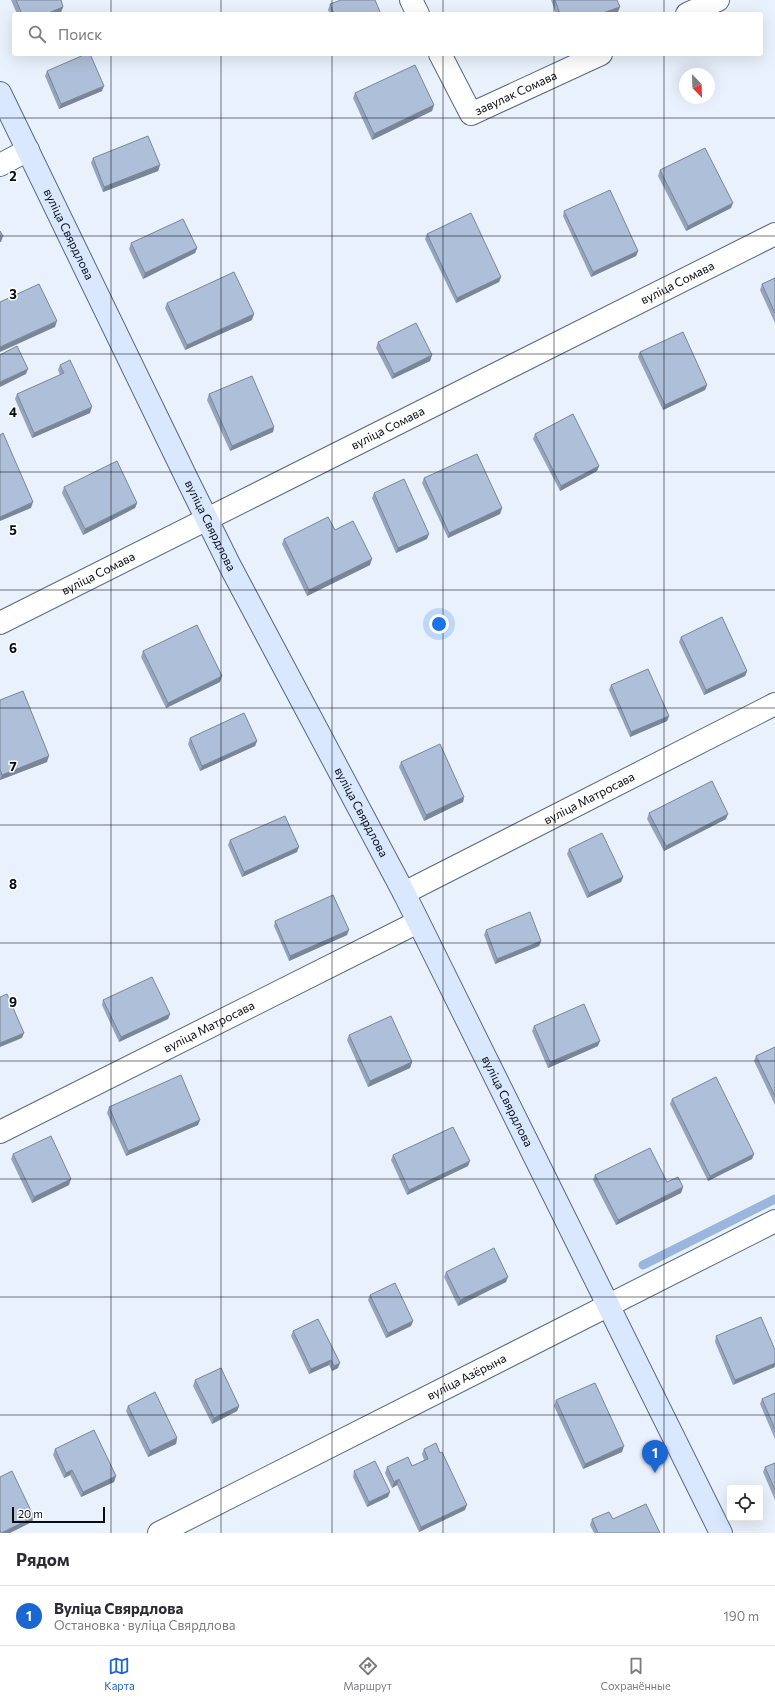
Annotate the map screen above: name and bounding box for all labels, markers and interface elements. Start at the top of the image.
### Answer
search box [12,12,763,56]
icon: search [26,23,48,45]
text: Поиск [58,25,102,43]
street label: завулак Сомава [472,67,559,117]
north arrow [679,68,715,104]
text: 2 [9,168,17,184]
street label: вуліца Свярдлова [41,186,97,282]
street label: вуліца Сомава [638,258,716,306]
text: 3 [9,286,17,302]
street label: вуліца Сомава [348,403,427,452]
text: 4 [9,404,17,420]
street label: вуліца Свярдлова [183,477,239,573]
text: 5 [9,522,17,538]
street label: вуліца Сомава [59,548,137,597]
your location [429,614,449,634]
text: 6 [9,640,17,656]
text: 7 [9,758,17,774]
street label: вуліца Свярдлова [332,765,392,859]
street label: вуліца Матросава [541,769,637,827]
text: 8 [9,876,17,892]
text: 9 [9,994,17,1010]
street label: вуліца Матросава [161,997,256,1055]
street label: вуліца Свярдлова [480,1053,537,1149]
street label: вуліца Азёрына [424,1350,508,1402]
pin: 1 [642,1440,668,1473]
map controls [727,1485,763,1521]
button: locate [727,1485,763,1521]
scale bar [12,1505,105,1524]
text: 20 m [18,1507,43,1520]
text: Рядом [16,1549,70,1570]
text: Вуліца Свярдлова [54,1599,183,1617]
text: 1 [26,1608,32,1624]
text: 190 m [723,1608,759,1624]
text: Остановка · вуліца Свярдлова [54,1617,236,1633]
tab: Карта [104,1655,135,1692]
tab: Маршрут [343,1655,392,1692]
tab: Сохранённые [601,1655,671,1692]

